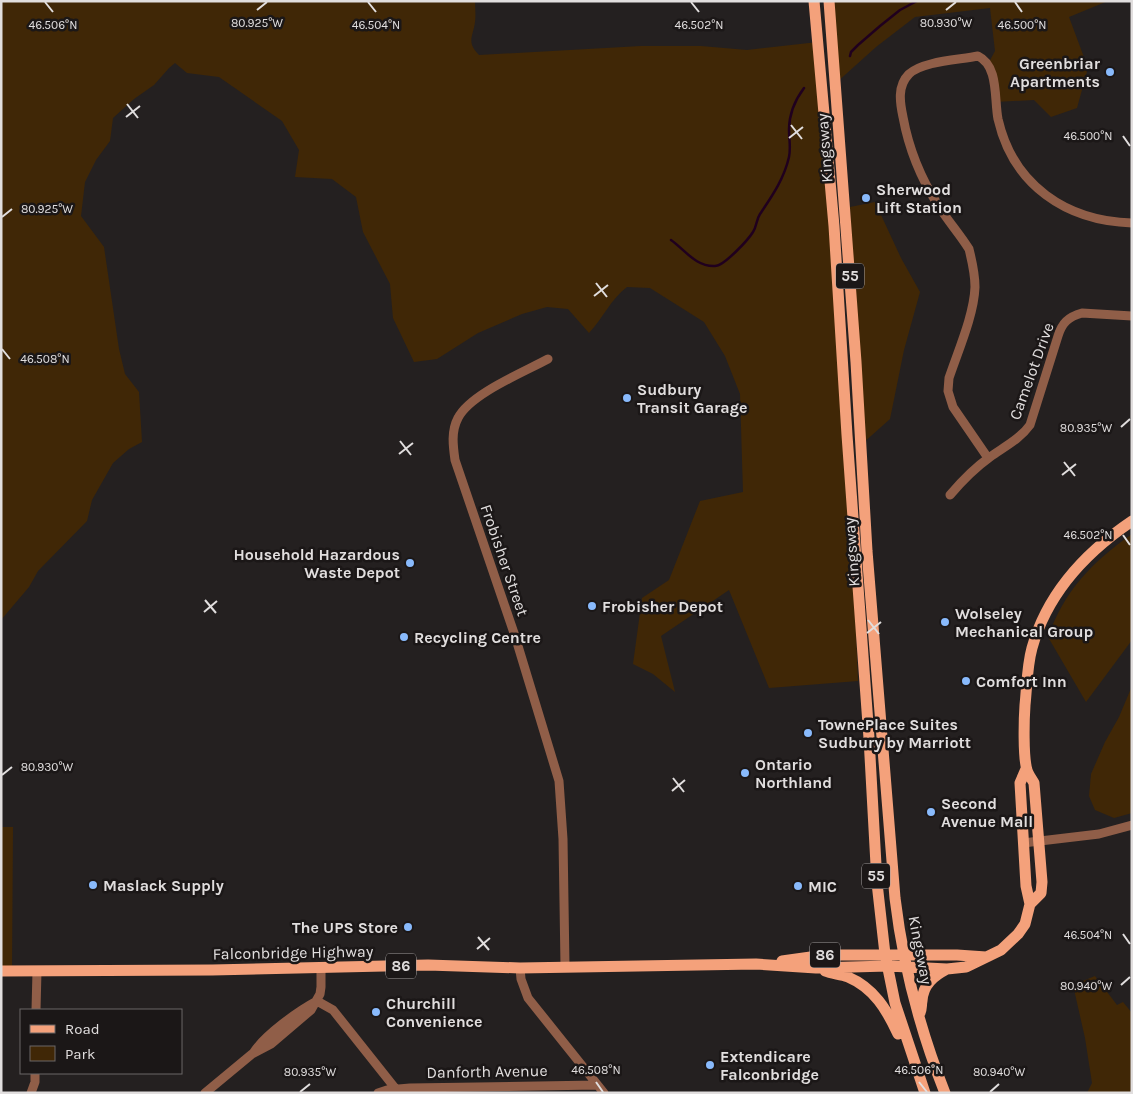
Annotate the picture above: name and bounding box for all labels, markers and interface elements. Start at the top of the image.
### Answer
text: 80.925°W [231,16,283,30]
text: 80.930°W [920,16,973,30]
text: 46.506°N [29,18,77,32]
text: 46.504°N [352,18,400,32]
text: 46.502°N [675,18,723,32]
text: 46.500°N [997,18,1047,32]
place label: Greenbriar Apartments [1010,54,1101,91]
marker: Greenbriar Apartments [1104,66,1116,78]
street label: Kingsway [813,112,836,183]
text: 46.500°N [1063,129,1113,143]
place label: Sherwood Lift Station [876,180,962,217]
marker: Sherwood Lift Station [860,192,872,204]
text: 80.925°W [21,202,73,216]
road number: 55 [836,264,864,288]
street label: Camelot Drive [1005,320,1058,422]
text: 46.508°N [20,352,70,366]
place label: Sudbury Transit Garage [637,380,747,417]
marker: Sudbury Transit Garage [621,392,633,404]
text: 80.935°W [1060,421,1112,435]
street label: Frobisher Street [477,502,533,619]
street label: Kingsway [840,516,863,587]
text: 46.502°N [1064,528,1112,542]
place label: Household Hazardous Waste Depot [233,545,400,582]
marker: Household Hazardous Waste Depot [404,557,416,569]
place label: Frobisher Depot [602,597,723,616]
marker: Frobisher Depot [586,600,598,612]
place label: Wolseley Mechanical Group [955,604,1093,641]
marker: Wolseley Mechanical Group [939,616,951,628]
place label: Recycling Centre [414,628,541,647]
marker: Recycling Centre [398,631,410,643]
place label: Comfort Inn [976,672,1067,691]
marker: Comfort Inn [960,675,972,687]
place label: TownePlace Suites Sudbury by Marriott [818,715,971,752]
marker: TownePlace Suites Sudbury by Marriott [802,727,814,739]
place label: Ontario Northland [755,755,832,792]
text: 80.930°W [21,760,74,774]
marker: Ontario Northland [739,767,751,779]
place label: Second Avenue Mall [941,794,1033,831]
marker: Second Avenue Mall [925,806,937,818]
road number: 55 [862,864,890,888]
place label: Maslack Supply [103,876,224,895]
place label: MIC [808,877,837,896]
marker: Maslack Supply [87,879,99,891]
marker: MIC [792,880,804,892]
street label: Kingsway [905,914,937,987]
place label: The UPS Store [292,918,398,937]
marker: The UPS Store [402,921,414,933]
text: 46.504°N [1064,928,1112,942]
street label: Falconbridge Highway [213,942,374,963]
road number: 86 [810,942,840,968]
road number: 86 [386,954,416,978]
text: 80.940°W [1060,979,1112,993]
place label: Churchill Convenience [386,994,483,1031]
marker: Churchill Convenience [370,1006,382,1018]
legend [20,1009,182,1074]
text: Road [65,1020,100,1038]
text: Park [65,1045,95,1063]
place label: Extendicare Falconbridge [720,1047,819,1084]
marker: Extendicare Falconbridge [704,1059,716,1071]
street label: Danforth Avenue [426,1061,548,1082]
text: 46.508°N [571,1063,621,1077]
text: 46.506°N [895,1063,943,1077]
text: 80.935°W [284,1065,336,1079]
text: 80.940°W [973,1065,1025,1079]

